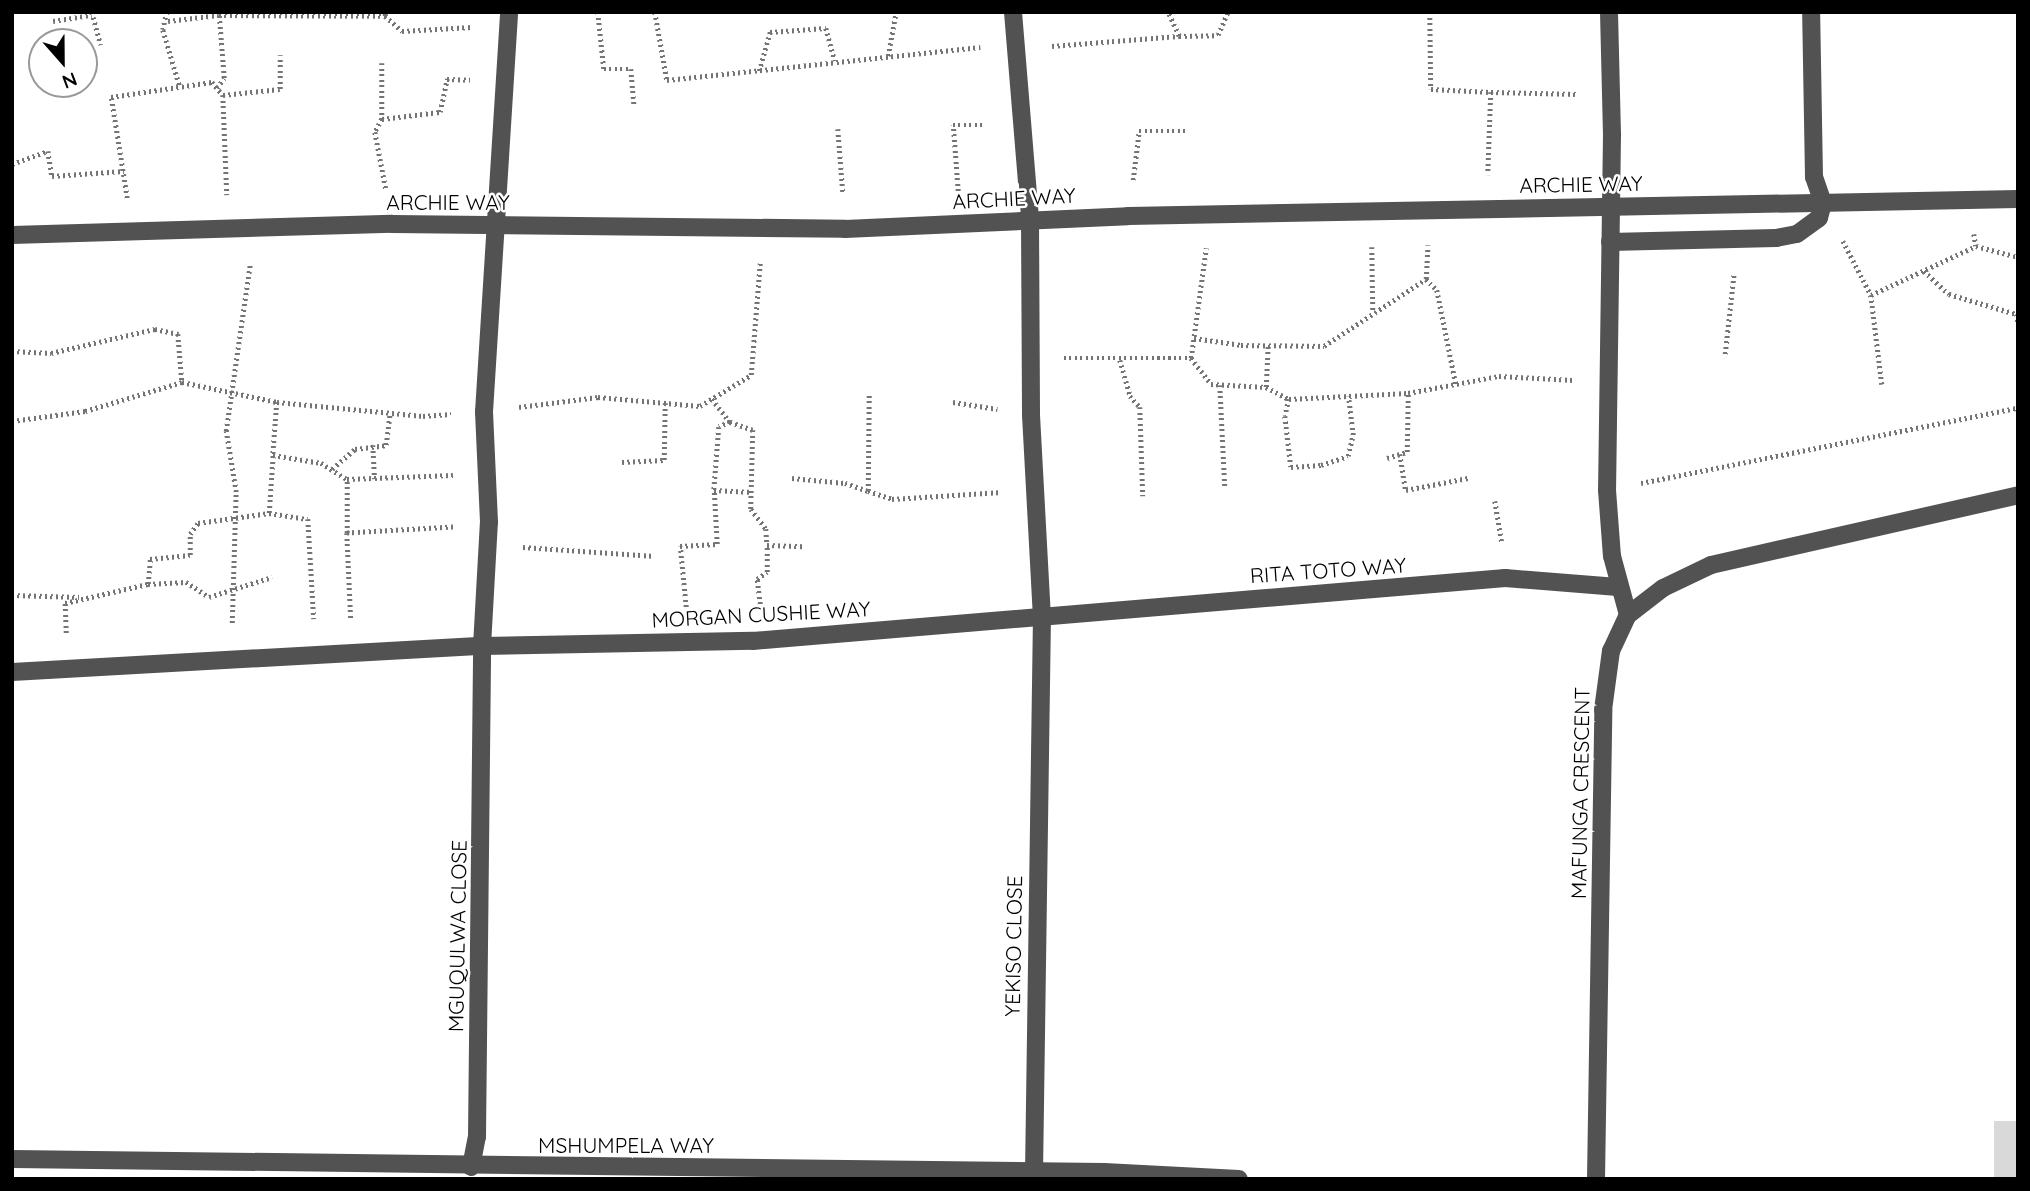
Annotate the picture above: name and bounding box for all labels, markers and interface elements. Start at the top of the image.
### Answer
north arrow [28,28,98,98]
text: N [59,67,81,94]
street label: ARCHIE WAY [1519,170,1643,198]
street label: ARCHIE WAY [952,182,1076,214]
street label: ARCHIE WAY [386,189,510,215]
street label: RITA TOTO WAY [1249,552,1407,588]
street label: MORGAN CUSHIE WAY [651,596,871,632]
street label: MAFUNGA CRESCENT [1566,687,1594,899]
street label: MGUQULWA CLOSE [443,840,471,1032]
street label: YEKISO CLOSE [999,875,1027,1017]
street label: MSHUMPELA WAY [538,1132,714,1158]

